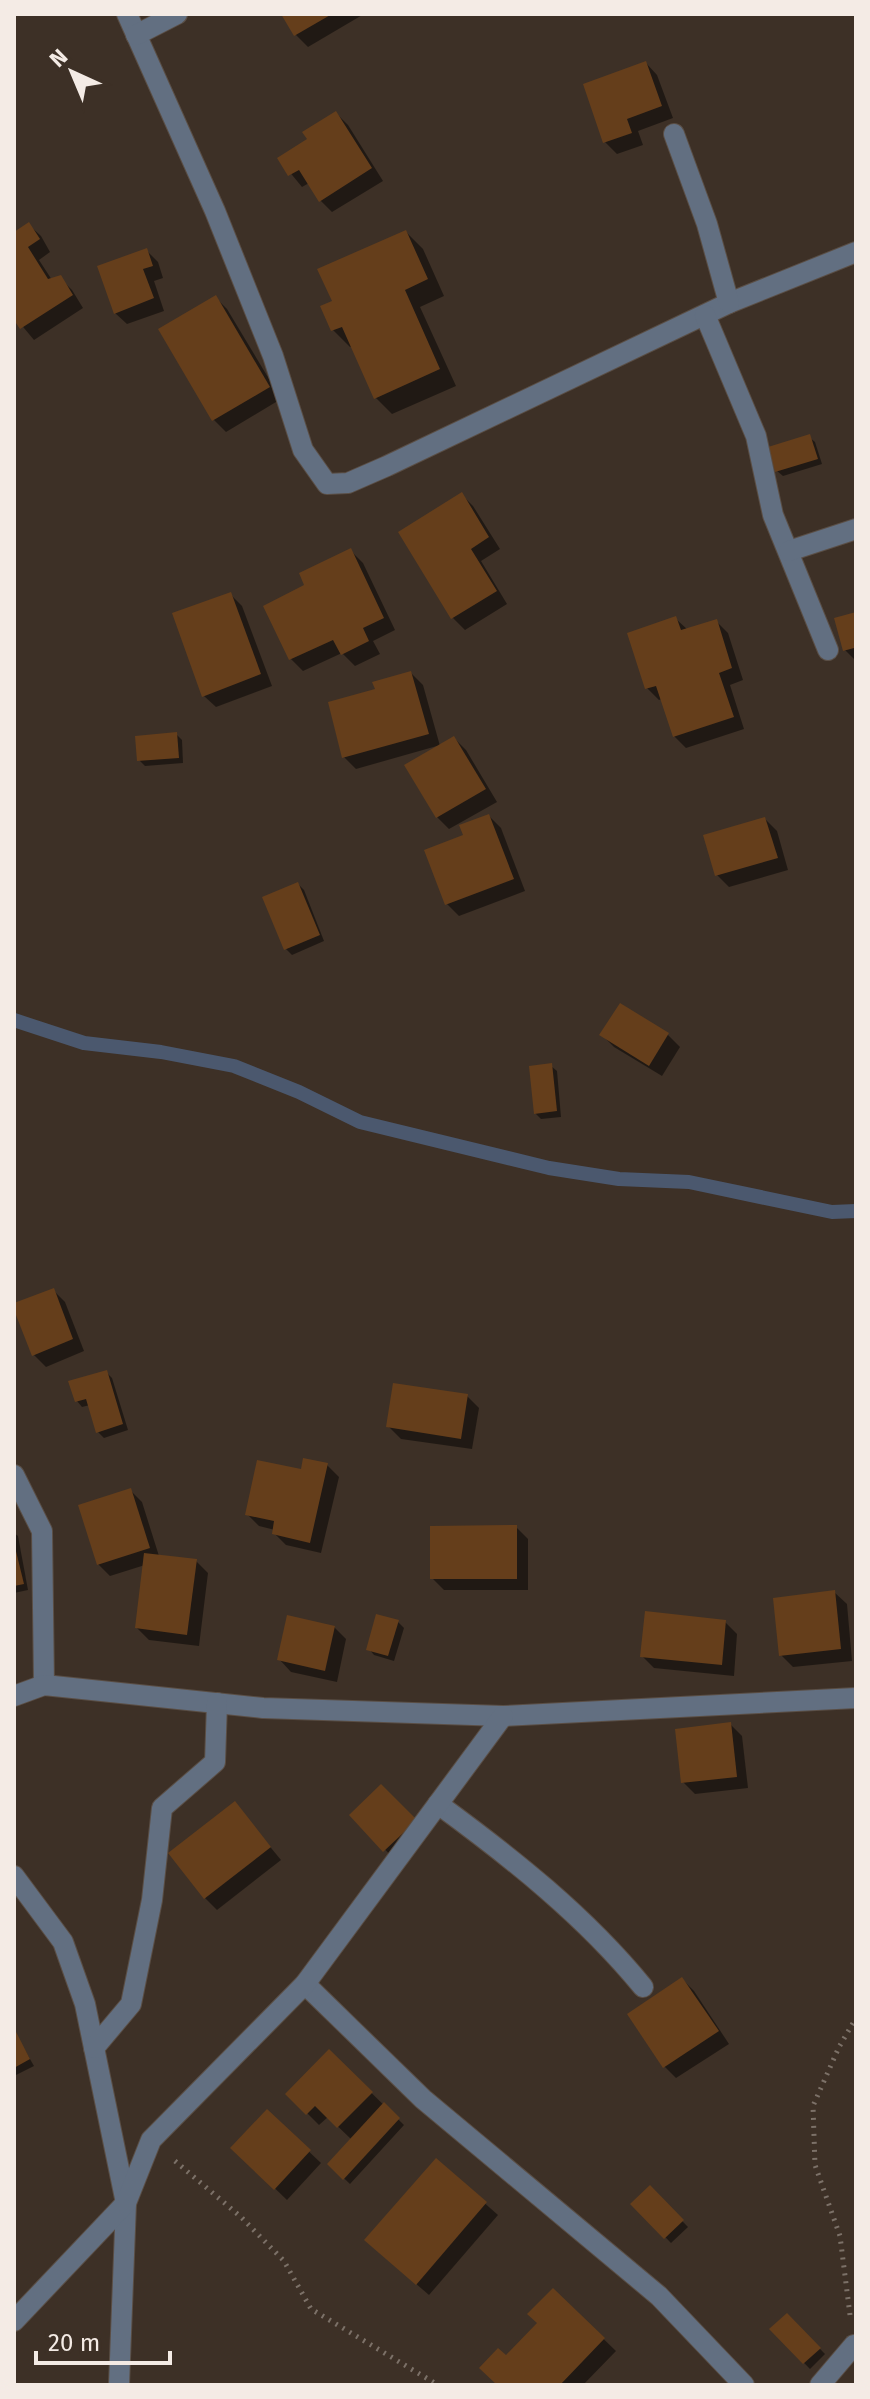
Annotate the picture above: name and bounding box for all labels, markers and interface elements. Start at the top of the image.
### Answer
north arrow [32,32,112,112]
text: N [44,43,73,73]
scale bar [36,2315,170,2365]
text: 20 m [48,2329,100,2357]

